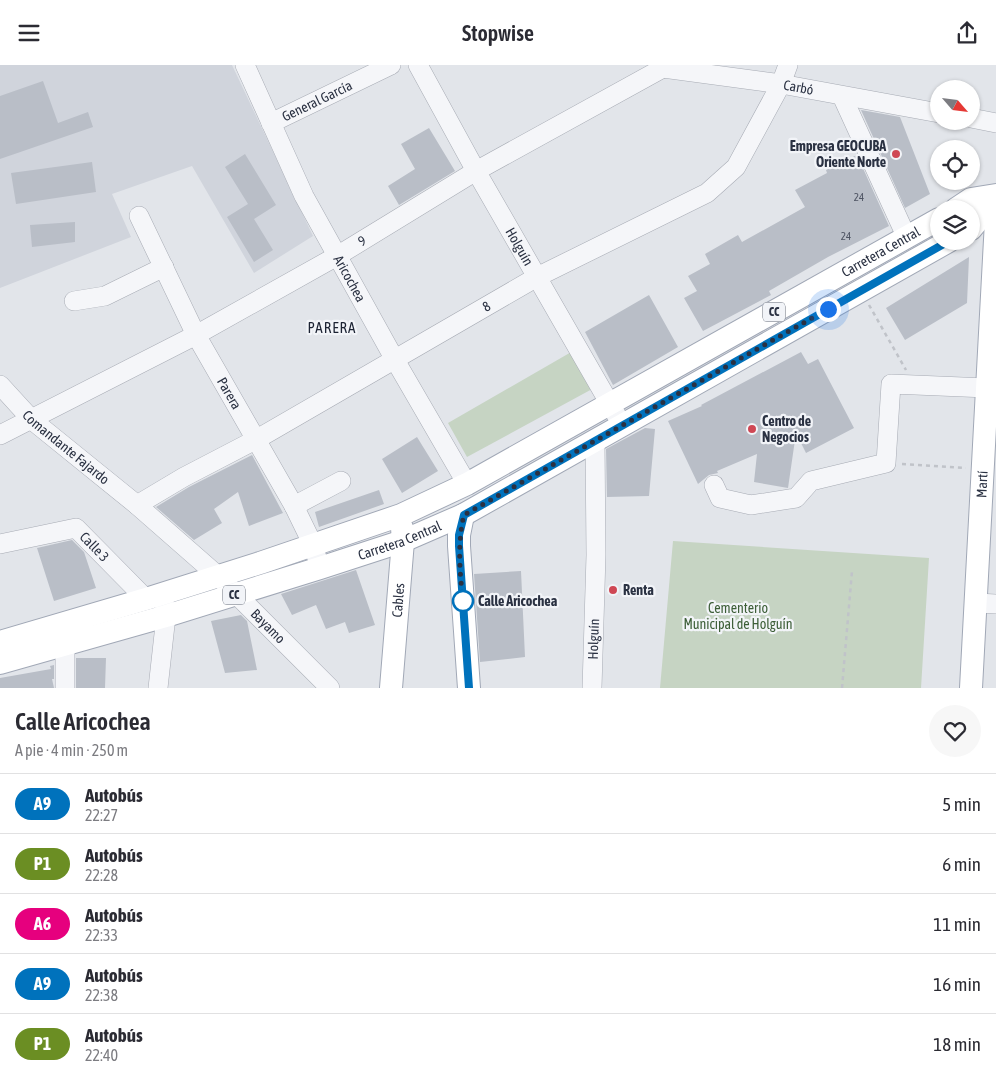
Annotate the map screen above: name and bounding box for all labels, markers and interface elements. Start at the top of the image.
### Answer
icon: menu [15,19,43,47]
icon: share [953,19,981,47]
text: Stopwise [462,20,534,46]
street label: General García [279,77,355,125]
street label: Carbó [782,77,815,98]
north arrow [930,80,980,130]
map controls [930,80,980,250]
place label: Empresa GEOCUBA Oriente Norte [790,138,886,170]
button: locate [930,140,980,190]
marker: Empresa GEOCUBA Oriente Norte [890,148,902,160]
house number: 24 [854,191,864,203]
button: layers [930,200,980,250]
street label: Carretera Central [839,223,923,280]
street label: Holguín [502,225,537,268]
house number: 24 [841,230,851,242]
street label: 9 [355,232,369,249]
street label: Aricochea [330,252,369,305]
your location [816,297,841,322]
street label: 8 [480,298,494,315]
road number: CC [763,303,785,321]
district label: PARERA [308,319,356,336]
street label: Parera [214,374,245,412]
street label: Comandante Fajardo [19,407,113,487]
place label: Centro de Negocios [762,413,811,445]
marker: Centro de Negocios [746,423,758,435]
street label: Martí [973,470,991,498]
street label: Carretera Central [356,517,444,563]
street label: Calle 3 [77,529,112,565]
street label: Cables [389,582,408,618]
place label: Renta [623,582,654,598]
marker: Renta [607,584,619,596]
road number: CC [223,585,245,605]
marker: Calle Aricochea [452,590,474,612]
place label: Calle Aricochea [478,593,558,609]
park label: Cementerio Municipal de Holguín [683,600,793,632]
street label: Bayamo [248,606,289,647]
street label: Holguín [585,618,602,660]
button: heart [929,705,981,757]
text: Calle Aricochea [15,708,151,735]
text: A pie · 4 min · 250 m [15,741,128,759]
text: Autobús [85,784,143,806]
text: A9 [34,793,51,814]
text: 5 min [942,793,981,815]
text: 22:27 [85,806,118,824]
text: Autobús [85,844,143,866]
text: P1 [34,853,51,874]
text: 6 min [942,853,981,875]
text: 22:28 [85,866,118,884]
text: Autobús [85,904,143,926]
text: A6 [34,913,51,934]
text: 11 min [933,913,981,935]
text: 22:33 [85,926,118,944]
text: Autobús [85,964,143,986]
text: A9 [34,973,51,994]
text: 16 min [933,973,981,995]
text: 22:38 [85,986,118,1004]
text: Autobús [85,1024,143,1046]
text: P1 [34,1033,51,1054]
text: 18 min [933,1033,981,1055]
text: 22:40 [85,1046,118,1064]

